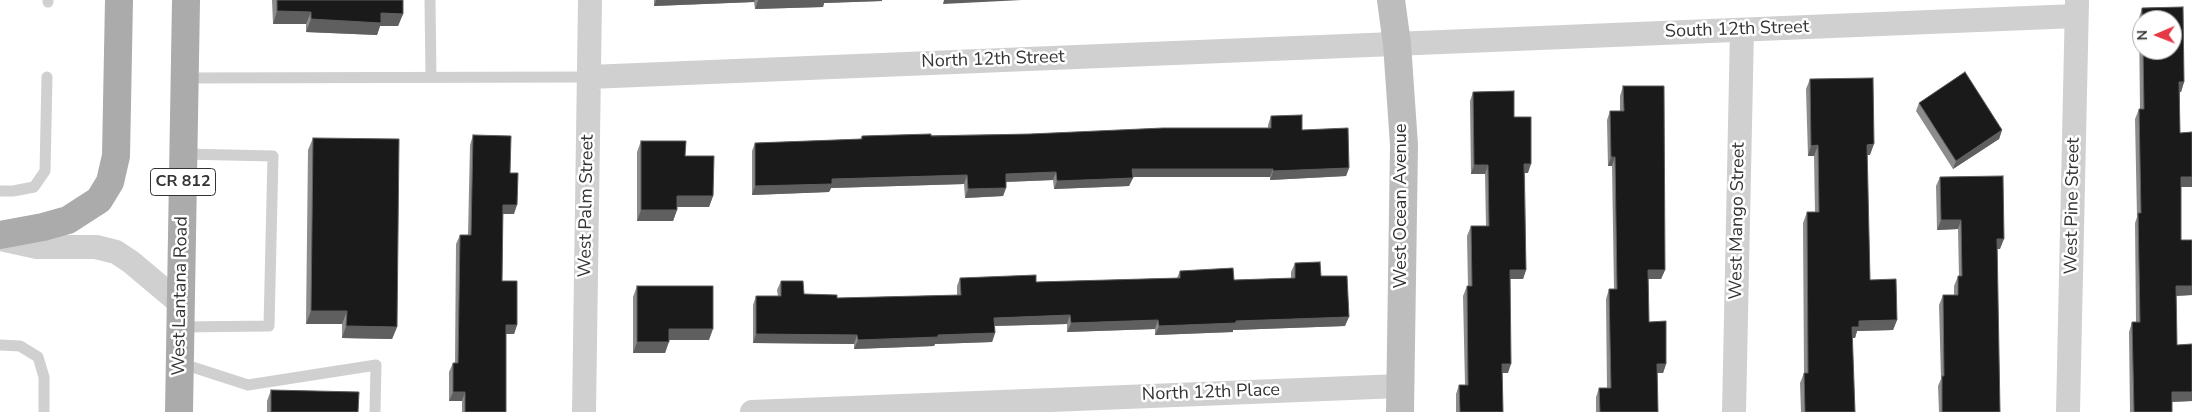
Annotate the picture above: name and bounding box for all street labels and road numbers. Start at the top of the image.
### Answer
street label: South 12th Street [1665,17,1809,43]
street label: North 12th Street [921,47,1065,73]
street label: West Ocean Avenue [1391,123,1413,289]
street label: West Palm Street [575,134,599,278]
street label: West Pine Street [2061,137,2085,275]
street label: West Mango Street [1726,142,1750,300]
road number: CR 812 [150,168,216,196]
street label: West Lantana Road [169,216,193,376]
street label: North 12th Place [1142,380,1280,406]

